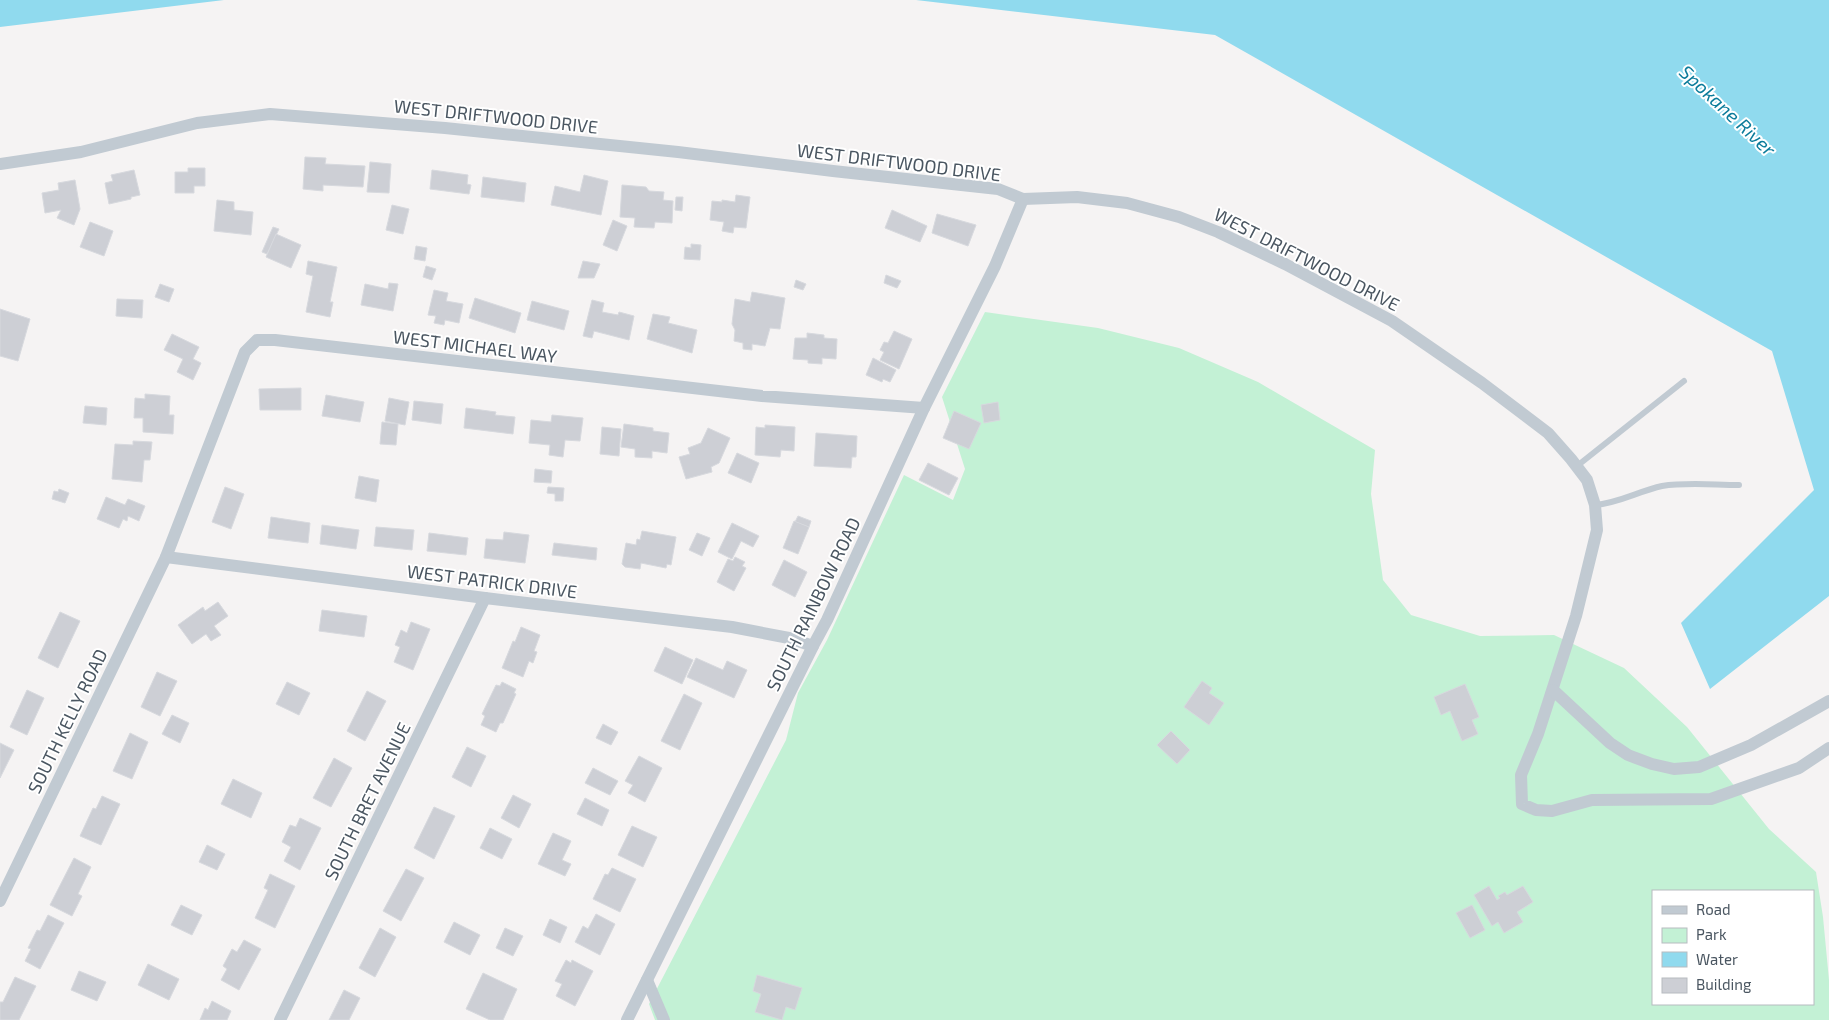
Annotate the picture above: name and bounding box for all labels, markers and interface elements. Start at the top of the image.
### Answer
water label: Spokane River [1675,60,1781,161]
street label: WEST DRIFTWOOD DRIVE [393,94,599,138]
street label: WEST DRIFTWOOD DRIVE [796,139,1002,185]
street label: WEST DRIFTWOOD DRIVE [1211,203,1403,315]
street label: WEST MICHAEL WAY [392,325,559,367]
street label: SOUTH RAINBOW ROAD [761,514,865,694]
street label: WEST PATRICK DRIVE [406,560,578,602]
street label: SOUTH KELLY ROAD [22,645,112,797]
street label: SOUTH BRET AVENUE [319,718,415,884]
legend [1652,890,1814,1005]
text: Road [1696,900,1731,918]
text: Park [1696,925,1727,943]
text: Water [1696,950,1738,968]
text: Building [1696,975,1752,993]

